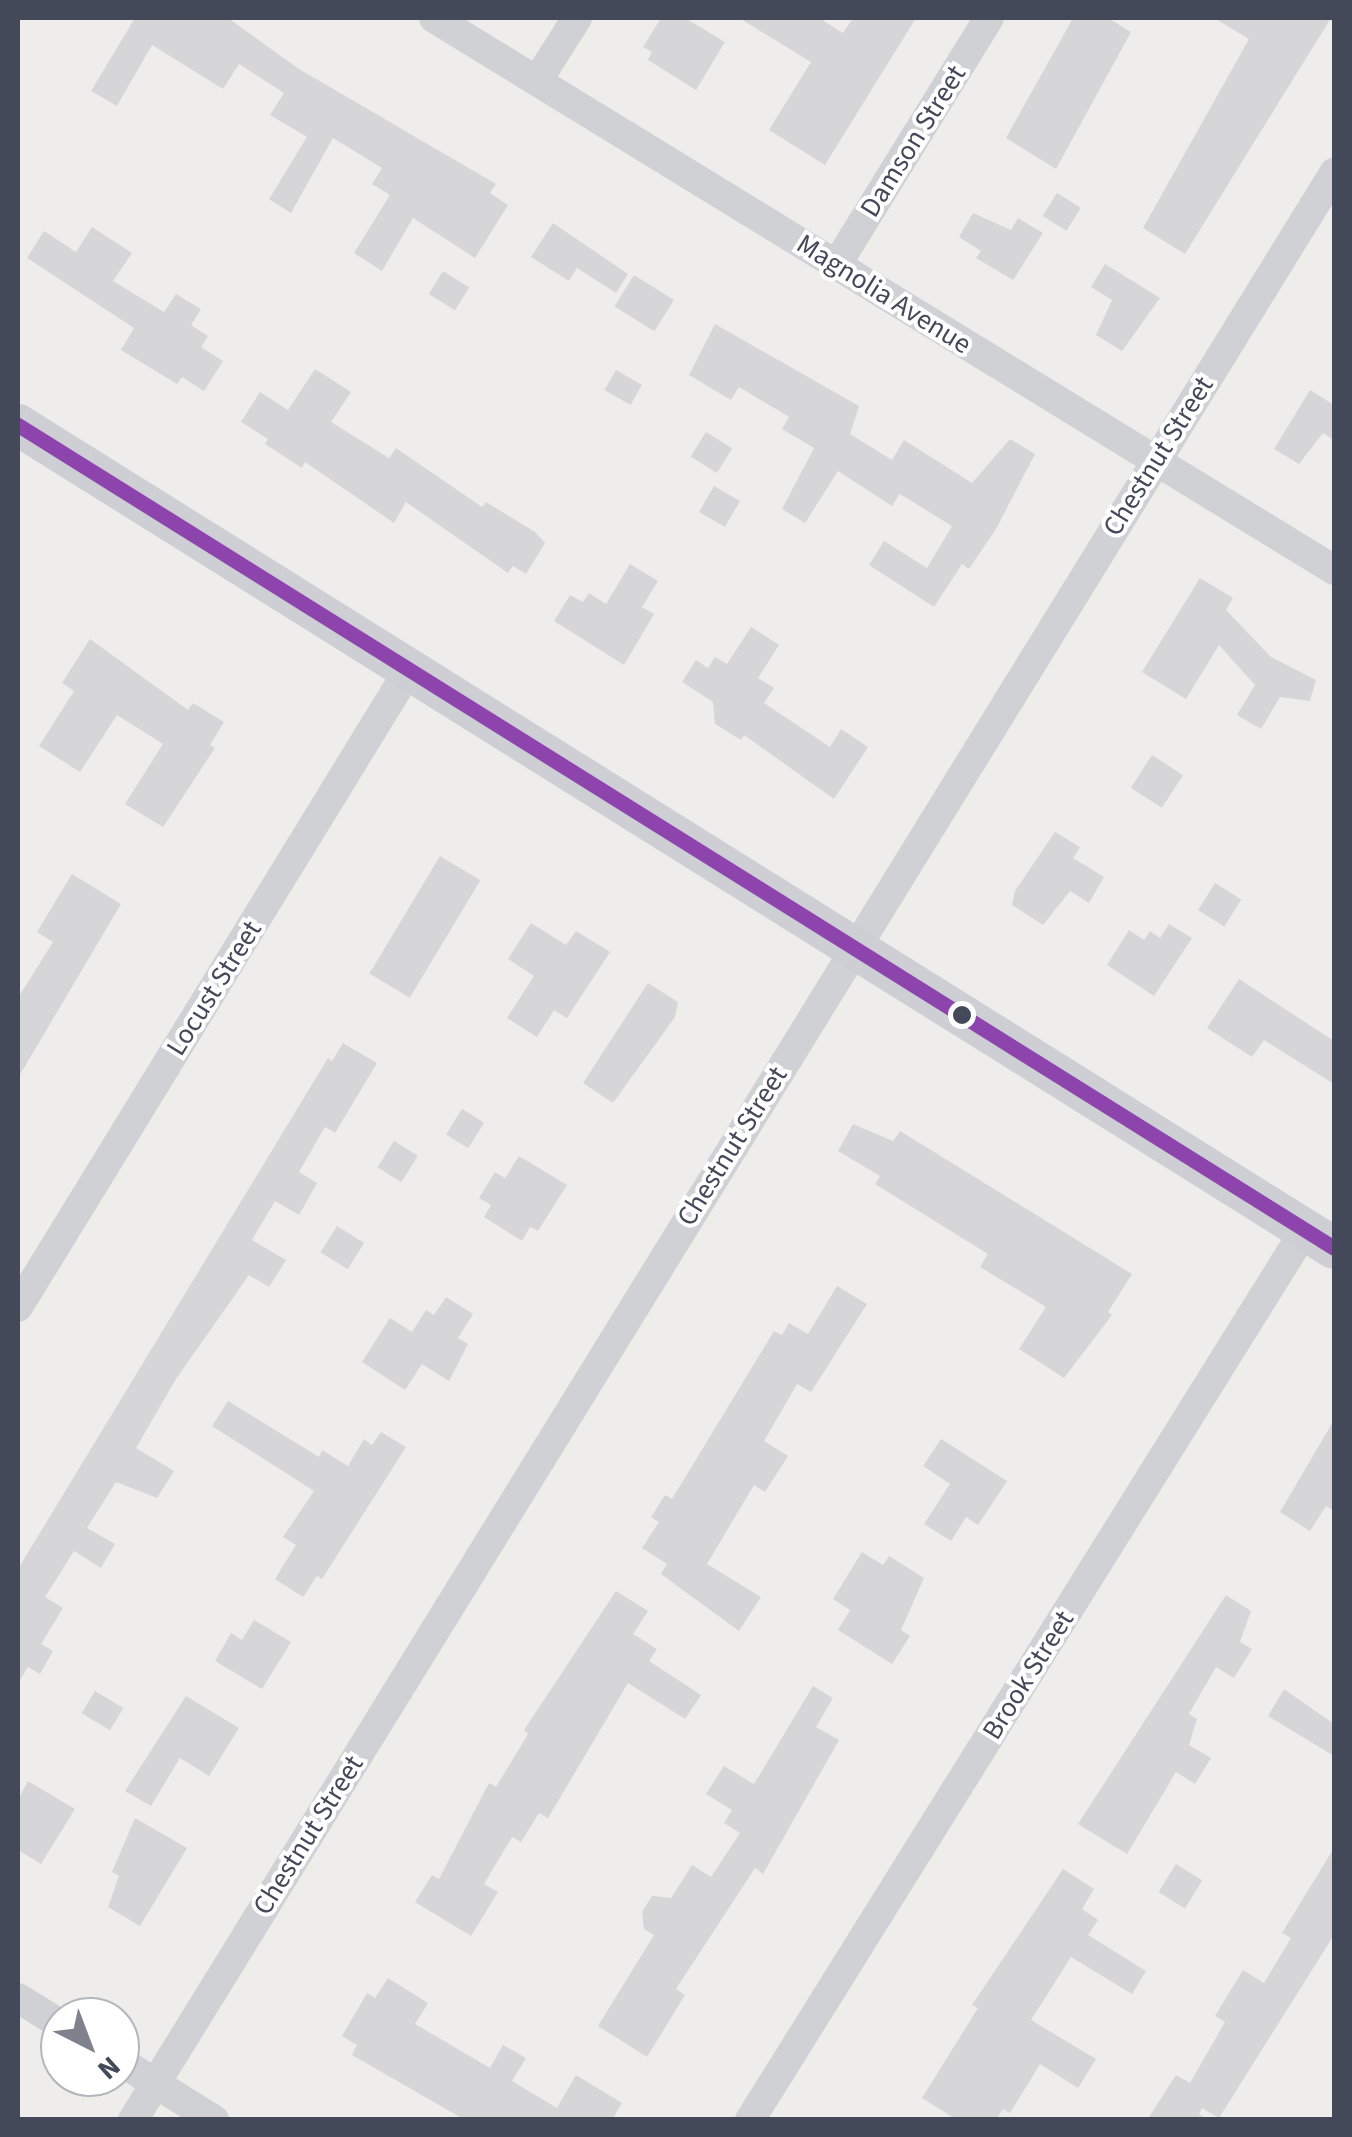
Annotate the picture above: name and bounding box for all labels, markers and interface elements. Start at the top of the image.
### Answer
street label: Damson Street [853,59,973,223]
street label: Magnolia Avenue [791,227,977,361]
street label: Chestnut Street [1096,370,1220,542]
street label: Locust Street [159,914,269,1062]
unlabelled marker [952,1005,972,1025]
street label: Chestnut Street [670,1060,794,1232]
street label: Brook Street [975,1604,1081,1746]
street label: Chestnut Street [246,1749,370,1921]
north arrow [40,1997,140,2097]
text: N [88,2047,129,2089]

